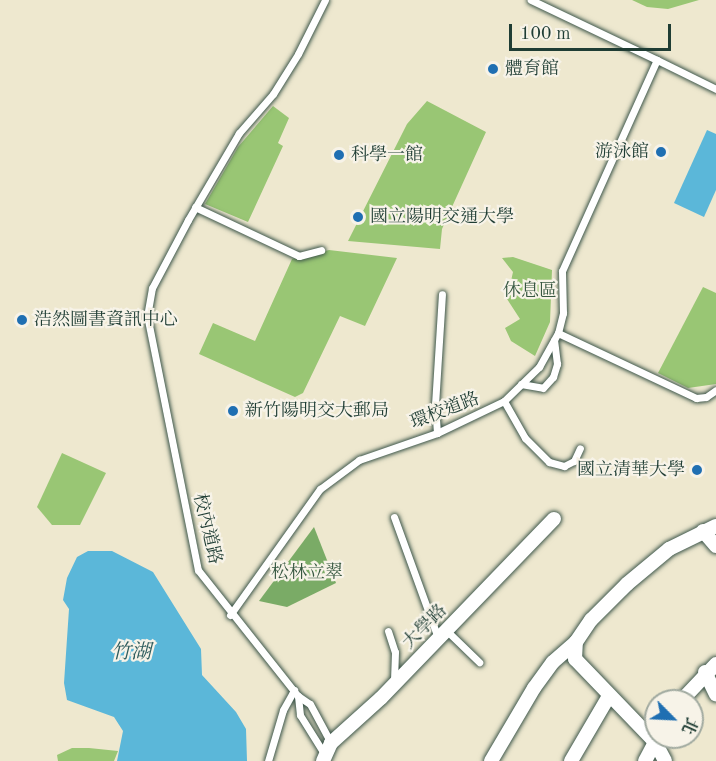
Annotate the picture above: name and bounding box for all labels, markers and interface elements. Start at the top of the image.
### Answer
scale bar [512,12,674,50]
text: 100 m [520,25,571,43]
place label: 體育館 [505,58,559,80]
marker: 體育館 [486,62,500,76]
place label: 游泳館 [595,141,649,163]
place label: 科學一館 [351,144,423,166]
marker: 游泳館 [654,145,668,159]
marker: 科學一館 [332,148,346,162]
place label: 國立陽明交通大學 [370,206,514,228]
marker: 國立陽明交通大學 [351,210,365,224]
park label: 休息區 [503,280,557,302]
place label: 浩然圖書資訊中心 [34,309,178,331]
marker: 浩然圖書資訊中心 [15,313,29,327]
street label: 環校道路 [408,388,482,434]
place label: 新竹陽明交大郵局 [245,400,389,422]
marker: 新竹陽明交大郵局 [226,404,240,418]
place label: 國立清華大學 [577,459,685,481]
marker: 國立清華大學 [690,463,704,477]
street label: 校內道路 [188,491,226,567]
park label: 松林立翠 [271,562,343,584]
street label: 大學路 [398,600,452,654]
water label: 竹湖 [111,641,151,665]
north arrow [644,689,704,749]
text: 北 [678,715,699,736]

